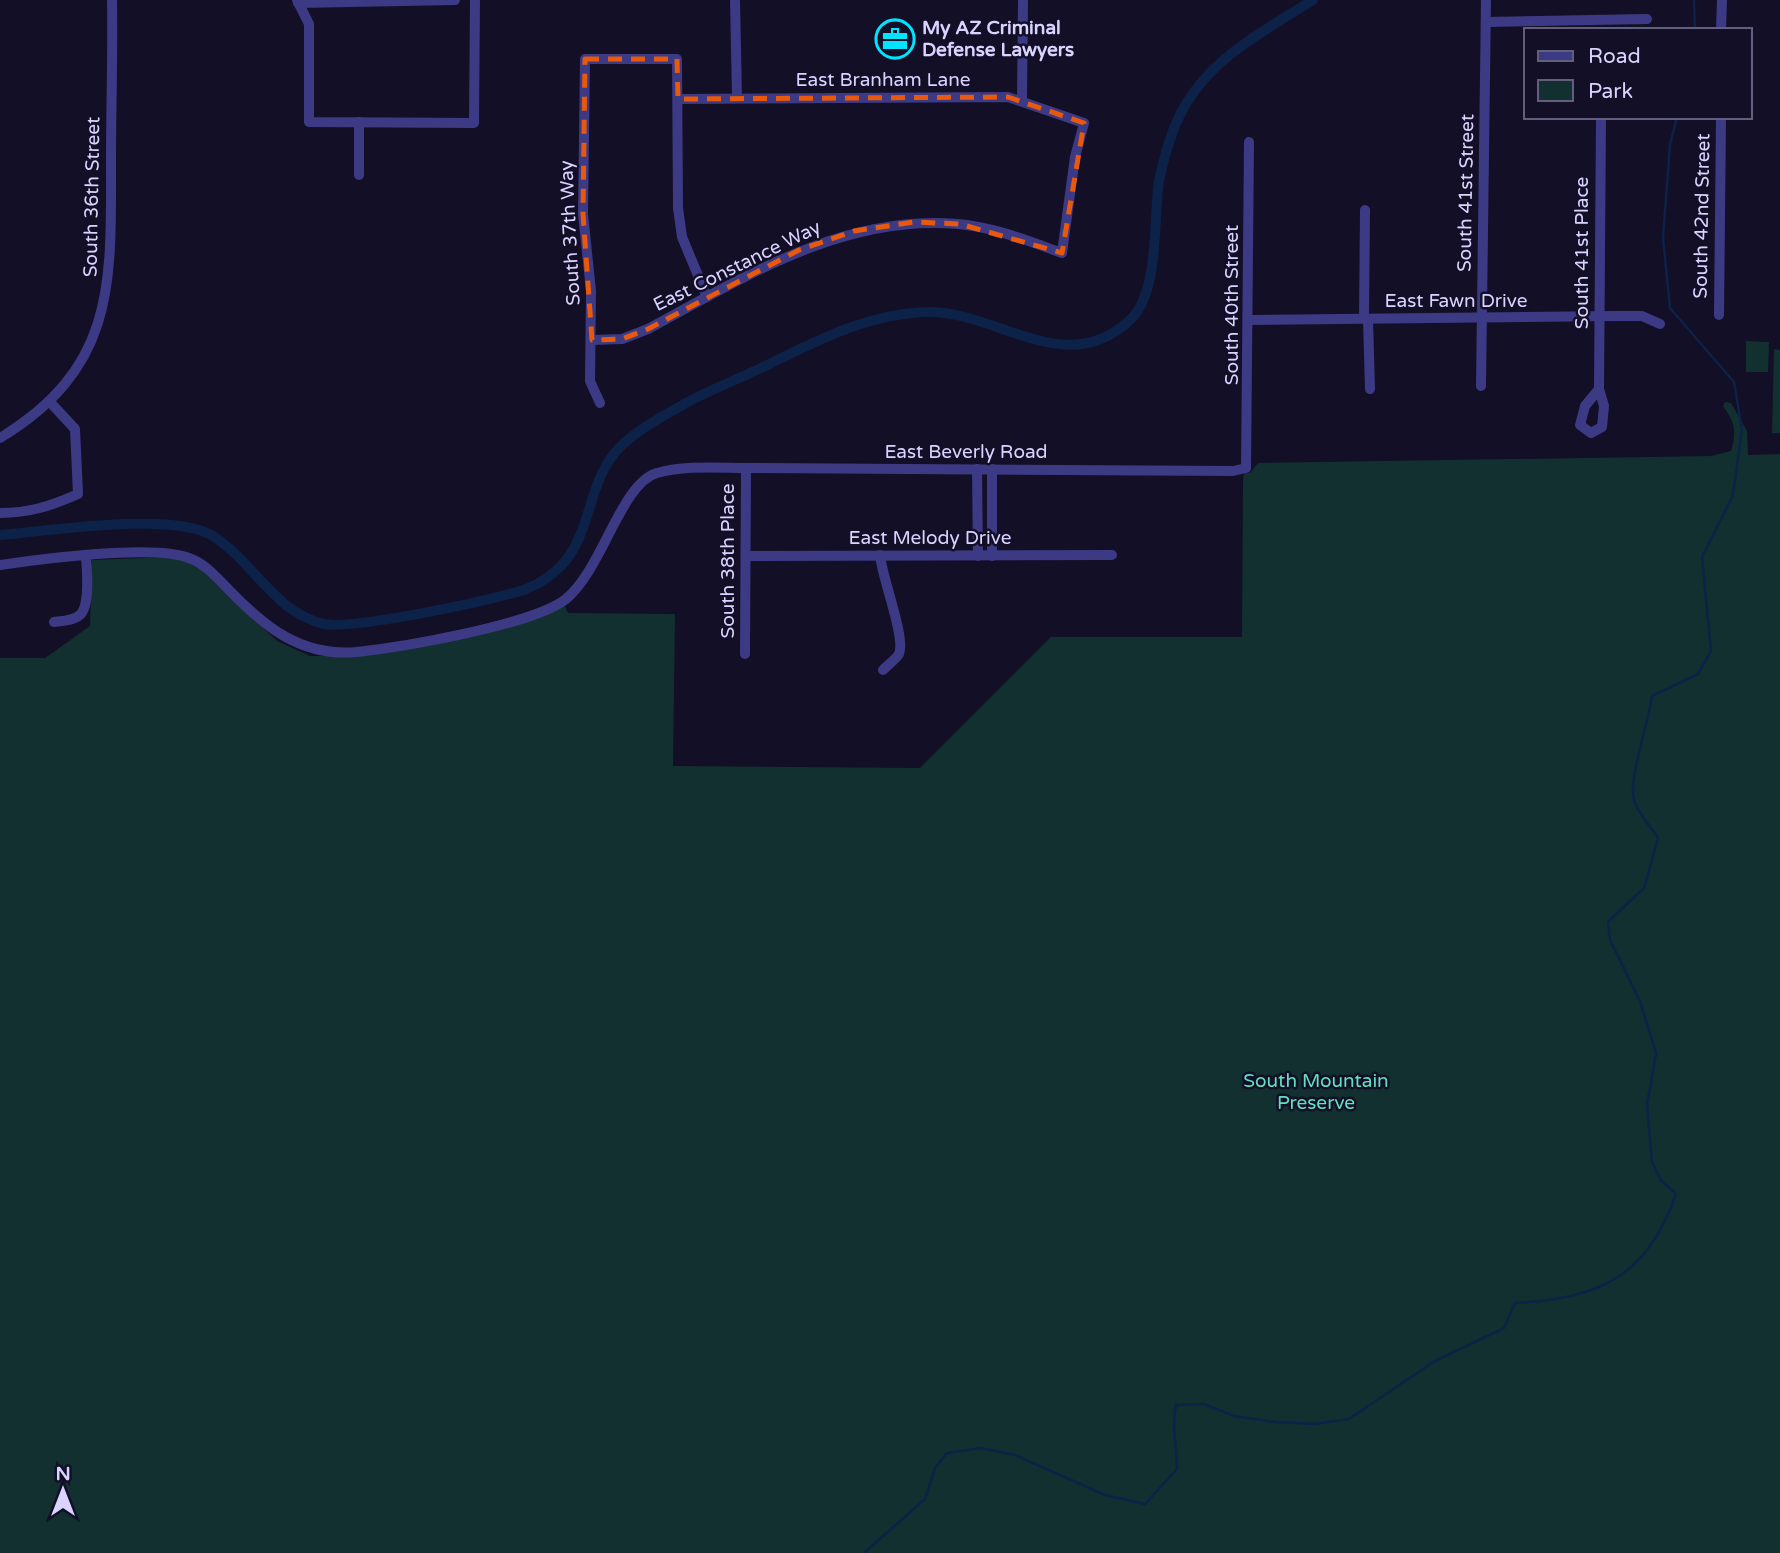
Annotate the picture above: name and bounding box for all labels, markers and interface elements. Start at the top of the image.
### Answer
place label: My AZ Criminal Defense Lawyers [922,17,1074,62]
office icon: My AZ Criminal Defense Lawyers [874,18,916,60]
legend [1524,28,1752,119]
text: Road [1588,44,1641,69]
street label: East Branham Lane [795,69,971,91]
text: Park [1588,79,1633,104]
street label: South 41st Street [1454,114,1478,272]
street label: South 36th Street [80,117,104,277]
street label: South 42nd Street [1690,133,1714,299]
street label: South 37th Way [555,160,585,306]
street label: South 41st Place [1571,177,1593,329]
street label: East Constance Way [650,216,824,316]
street label: South 40th Street [1221,225,1243,385]
street label: East Fawn Drive [1385,290,1527,312]
street label: East Beverly Road [884,441,1048,463]
street label: South 38th Place [717,483,739,639]
street label: East Melody Drive [849,527,1011,549]
park label: South Mountain Preserve [1243,1070,1389,1114]
north arrow [28,1455,98,1525]
text: N [55,1463,71,1485]

